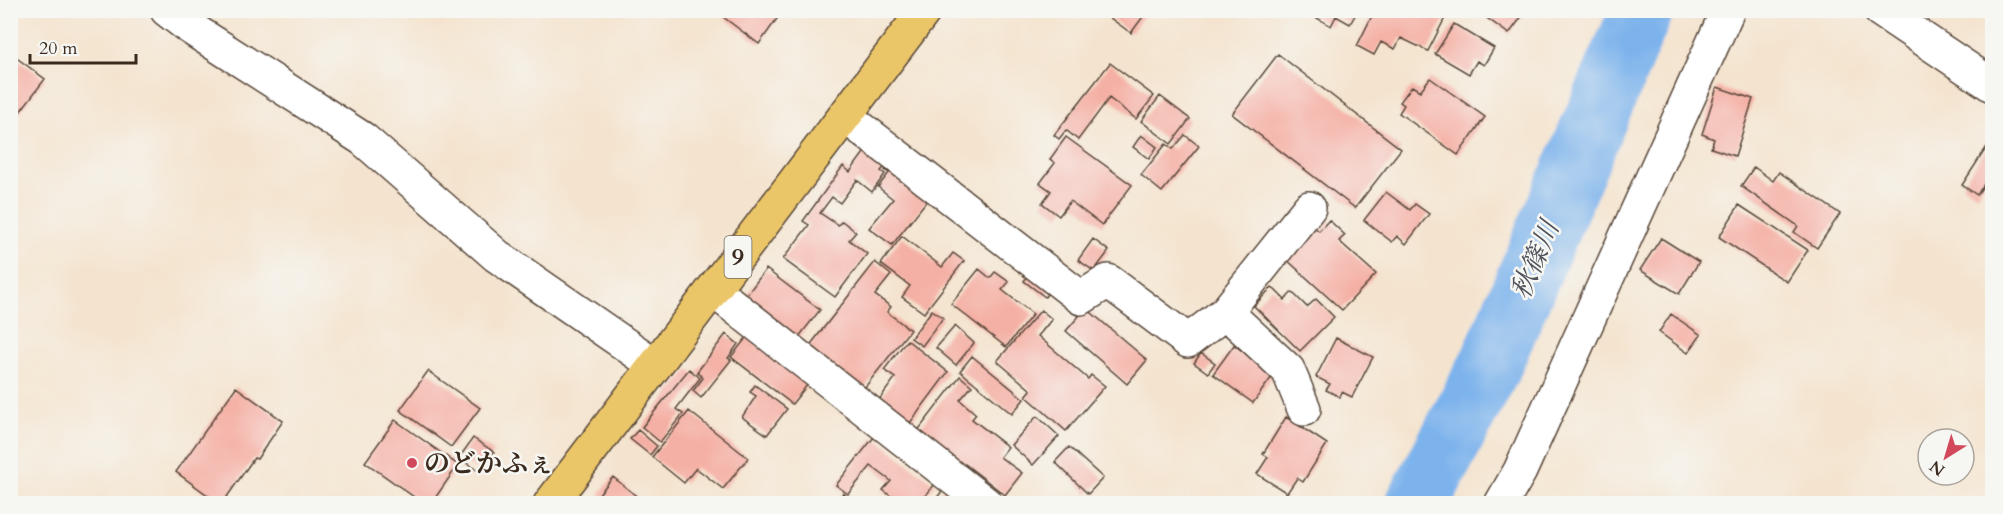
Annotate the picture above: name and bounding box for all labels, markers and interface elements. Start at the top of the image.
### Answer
scale bar [30,27,136,65]
text: 20 m [39,36,78,61]
water label: 秋篠川 [1503,213,1569,305]
road number: 9 [724,236,752,278]
north arrow [1916,427,1976,487]
place label: のどかふぇ [424,446,554,481]
text: N [1925,455,1950,481]
marker: のどかふぇ [405,456,419,470]

